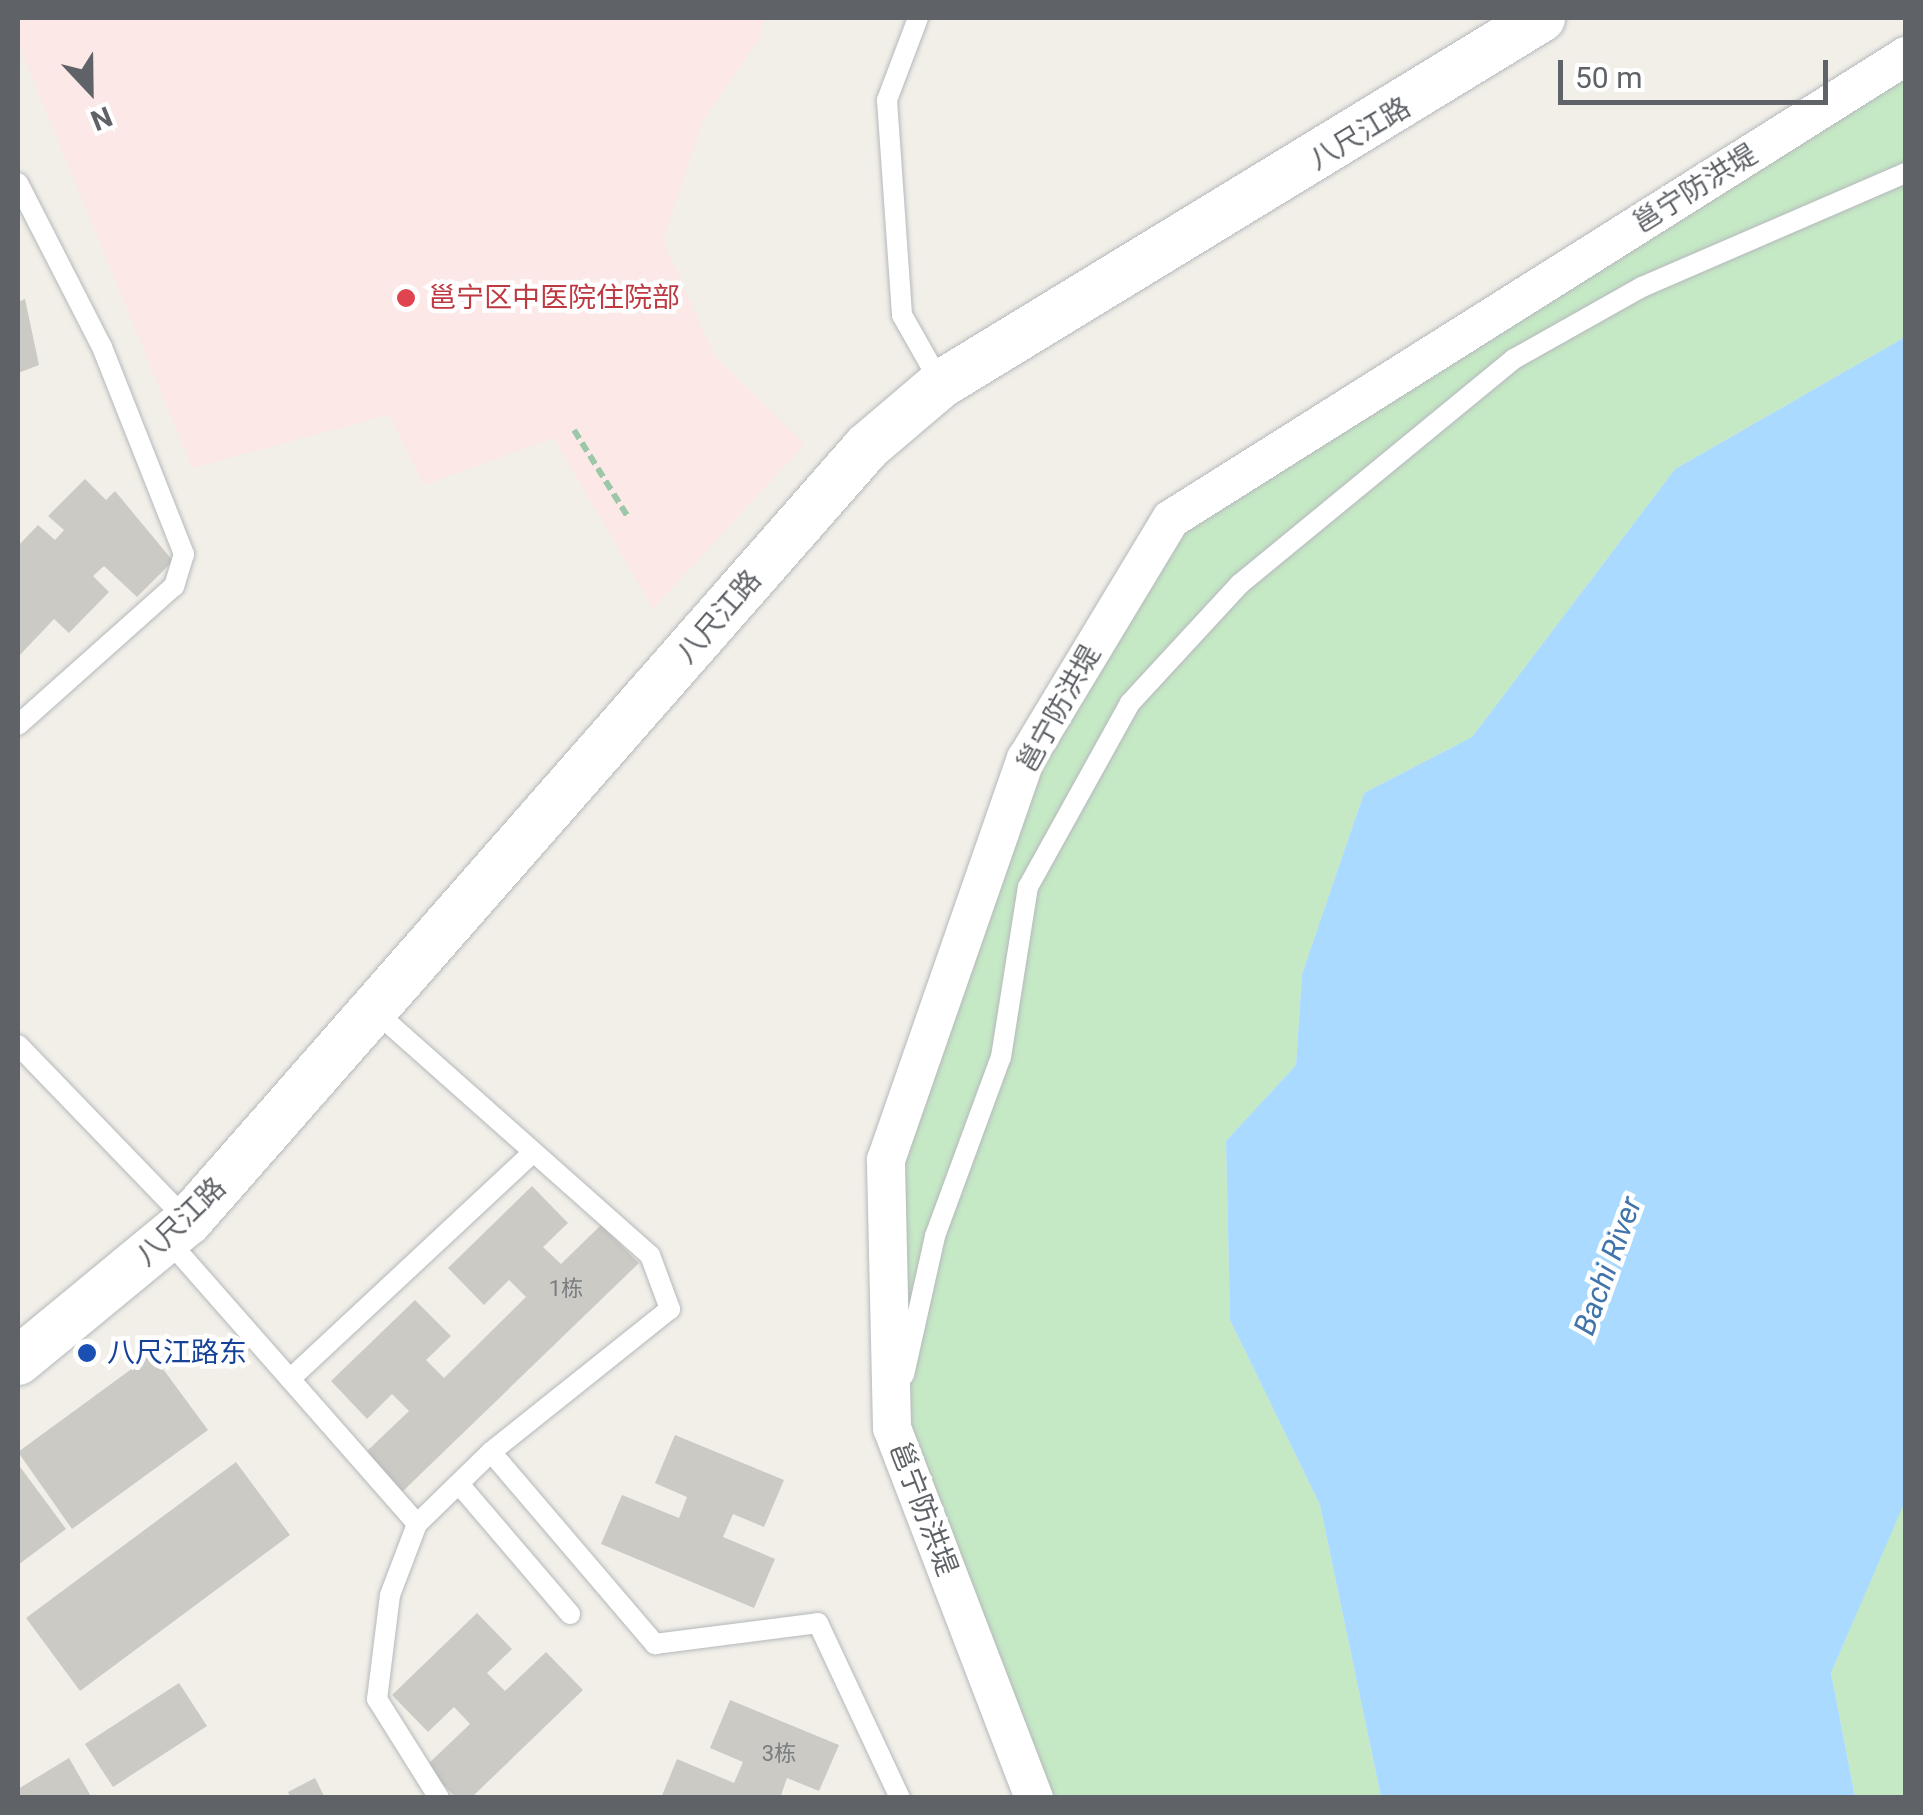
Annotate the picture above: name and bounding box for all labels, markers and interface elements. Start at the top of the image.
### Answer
north arrow [40,40,140,140]
scale bar [1563,40,1833,102]
text: 50 m [1575,60,1642,95]
street label: 八尺江路 [1303,91,1417,177]
text: N [86,99,117,137]
street label: 邕宁防洪堤 [1627,138,1763,240]
place label: 邕宁区中医院住院部 [428,281,680,315]
marker: 邕宁区中医院住院部 [393,285,419,311]
street label: 八尺江路 [670,564,768,670]
street label: 邕宁防洪堤 [1010,640,1108,778]
street label: 八尺江路 [129,1171,233,1273]
water label: Bachi River [1566,1192,1650,1340]
house number: 1栋 [549,1276,583,1302]
place label: 八尺江路东 [107,1336,247,1370]
marker: 八尺江路东 [76,1342,98,1364]
street label: 邕宁防洪堤 [882,1438,964,1580]
house number: 3栋 [762,1741,796,1767]

